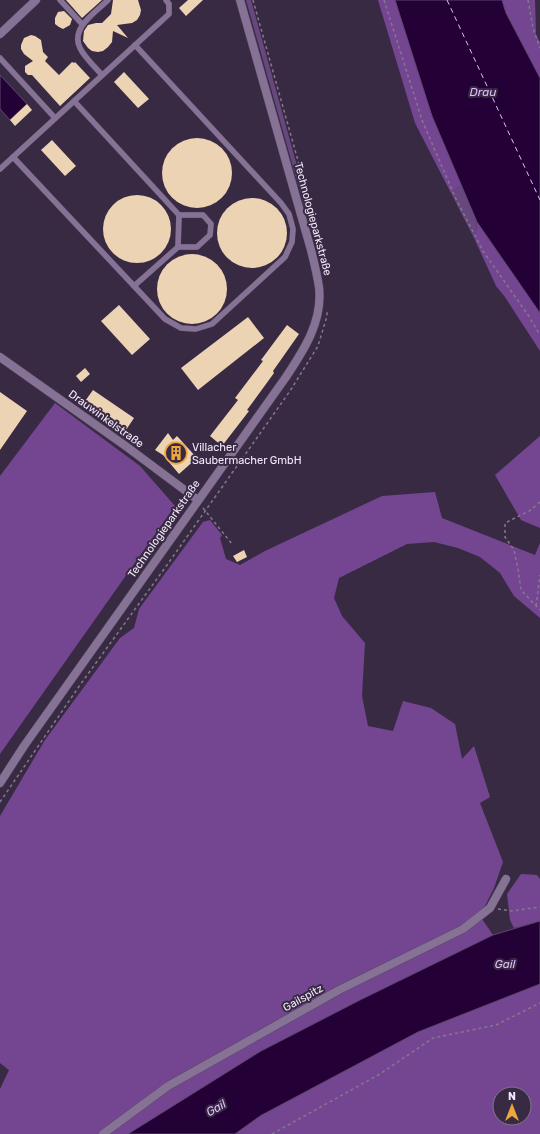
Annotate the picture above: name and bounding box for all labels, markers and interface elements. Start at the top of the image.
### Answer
water label: Drau [469,85,497,99]
street label: Technologieparkstraße [292,161,334,277]
street label: Drauwinkelstraße [66,387,146,451]
building icon: Villacher Saubermacher GmbH [163,440,189,466]
place label: Villacher Saubermacher GmbH [192,441,302,467]
street label: Technologieparkstraße [125,477,203,581]
water label: Gail [494,957,517,971]
street label: Gailspitz [281,982,326,1014]
north arrow [492,1086,532,1126]
text: N [508,1090,516,1103]
water label: Gail [203,1096,230,1119]

